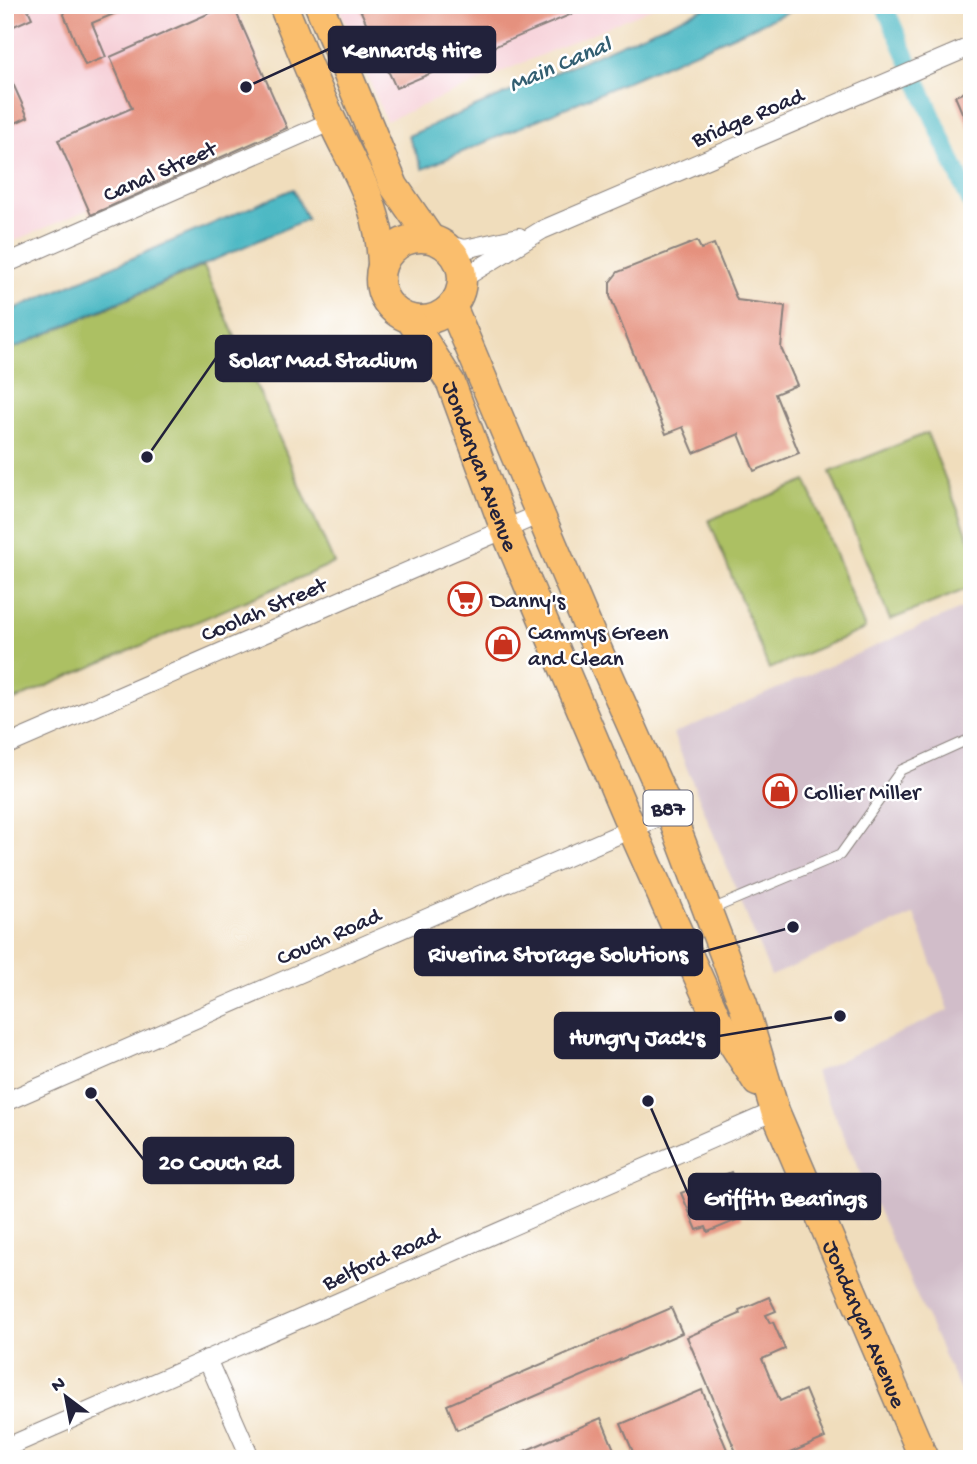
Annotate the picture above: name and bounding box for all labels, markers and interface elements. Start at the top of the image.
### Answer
callout: Kennards Hire [329,27,495,72]
water label: Main Canal [505,31,618,101]
text: Kennards Hire [342,38,483,67]
street label: Bridge Road [687,83,810,155]
street label: Canal Street [100,136,223,210]
callout: Solar Mad Stadium [216,336,431,381]
text: Solar Mad Stadium [229,348,417,377]
street label: Jondaryan Avenue [434,378,523,557]
street label: Coolah Street [198,572,332,650]
supermarket icon: Danny's [446,580,484,618]
place label: Danny's [488,589,566,616]
place label: Cammys Green and Clean [528,621,669,674]
shop icon: Cammys Green and Clean [484,625,522,663]
shop icon: Collier Miller [761,772,799,810]
place label: Collier Miller [804,781,922,808]
road number: B87 [644,790,692,826]
street label: Couch Road [273,903,387,973]
callout: Riverina Storage Solutions [415,930,702,975]
text: Riverina Storage Solutions [427,942,689,971]
callout: Hungry Jack's [555,1013,719,1058]
text: Hungry Jack's [569,1025,706,1054]
callout: 20 Couch Rd [144,1138,293,1183]
text: 20 Couch Rd [158,1150,283,1179]
callout: Griffith Bearings [689,1174,880,1219]
text: Griffith Bearings [704,1186,868,1215]
street label: Belford Road [318,1222,445,1298]
street label: Jondaryan Avenue [815,1237,911,1413]
north arrow [32,1362,102,1432]
text: N [47,1373,70,1399]

